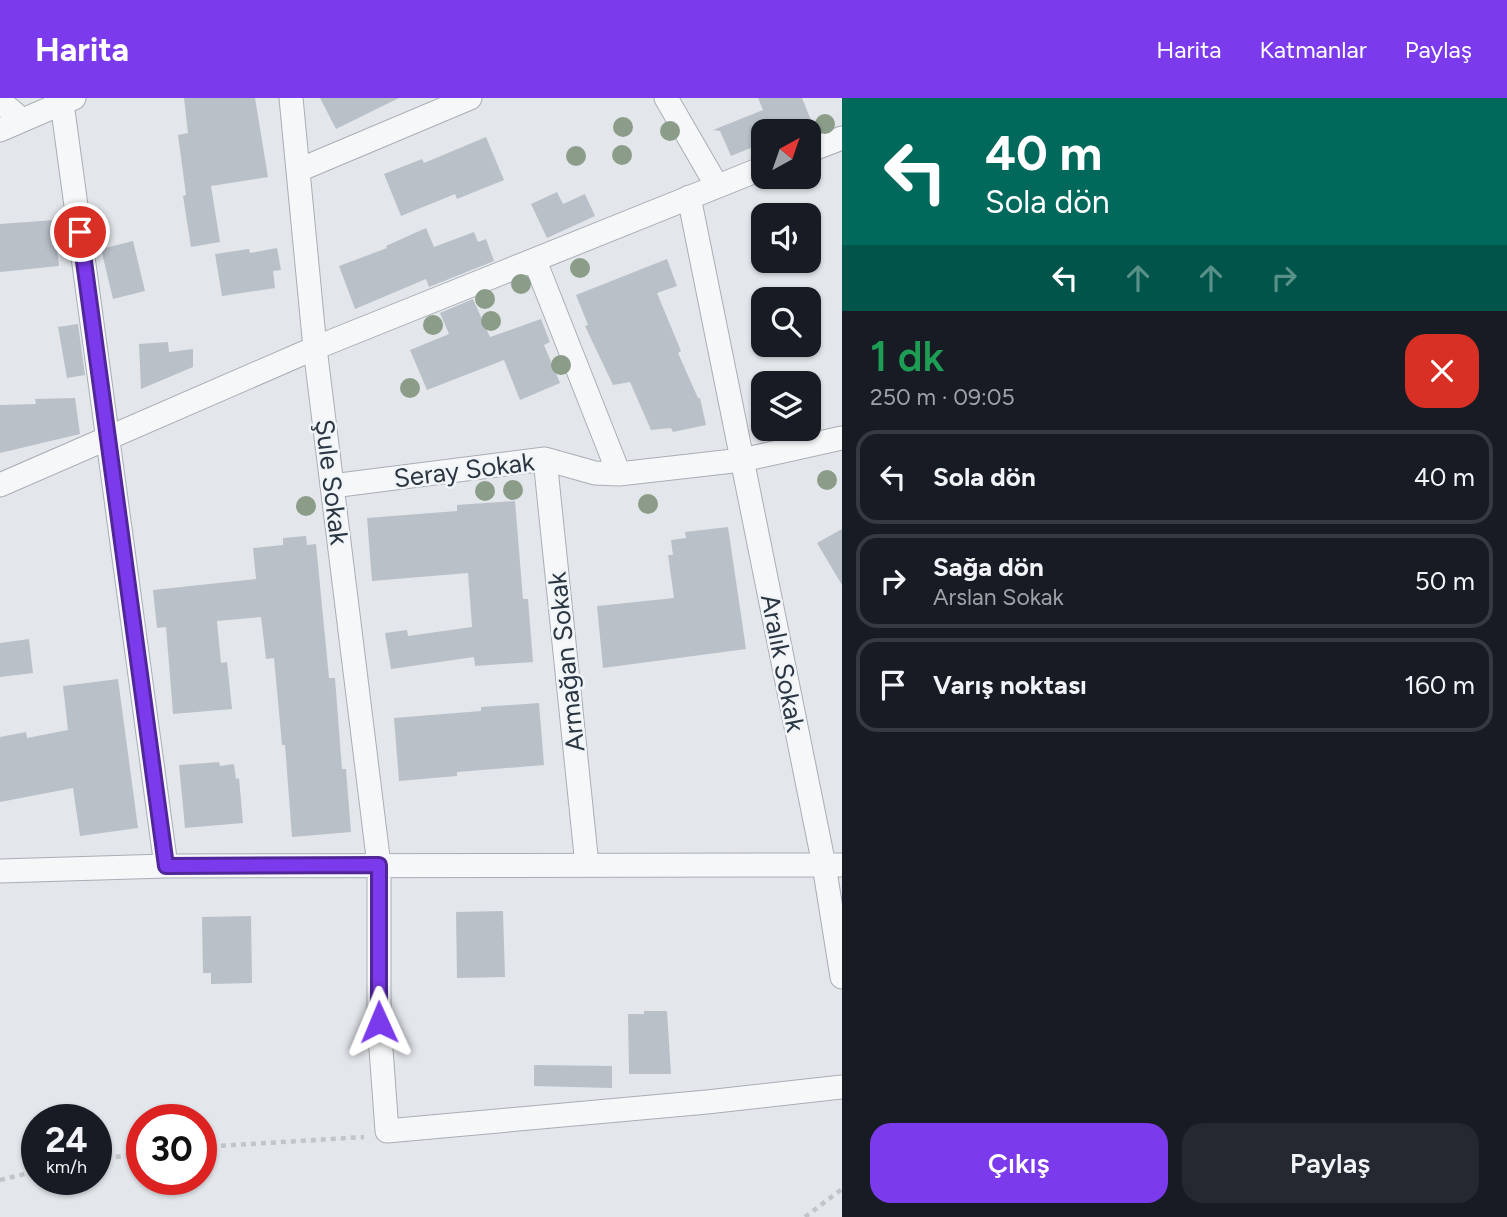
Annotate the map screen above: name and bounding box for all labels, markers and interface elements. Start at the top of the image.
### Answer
text: Harita [35,30,129,69]
text: Harita [1156,35,1221,64]
text: Katmanlar [1259,35,1367,64]
text: Paylaş [1405,35,1472,64]
north arrow [751,119,821,189]
map controls [751,119,821,441]
text: 40 m [985,123,1102,182]
icon: left [870,126,961,217]
text: Sola dön [985,183,1110,221]
pin [50,202,110,262]
button: sound [751,203,821,273]
icon: arrive [61,213,99,251]
icon: left [1046,259,1084,297]
icon: ahead [1119,259,1157,297]
icon: ahead [1192,259,1230,297]
icon: right [1265,259,1303,297]
button: search [751,287,821,357]
text: 1 dk [870,331,944,382]
button: close [1405,334,1479,408]
button: layers [751,371,821,441]
text: 250 m · 09:05 [870,383,1015,411]
street label: Şule Sokak [308,417,356,547]
street label: Seray Sokak [392,445,536,494]
icon: left [874,458,912,496]
text: Sola dön [933,461,1036,493]
text: 40 m [1414,461,1475,493]
text: Sağa dön [933,551,1044,583]
icon: right [874,562,912,600]
text: 50 m [1415,565,1475,597]
street label: Armağan Sokak [541,570,591,753]
text: Arslan Sokak [933,583,1064,611]
street label: Aralık Sokak [754,591,812,735]
icon: arrive [874,666,912,704]
text: Varış noktası [933,669,1087,701]
text: 160 m [1404,669,1475,701]
position arrow [342,985,416,1059]
speed limit sign: 30 [126,1104,217,1195]
text: 24 [45,1119,88,1161]
button: Çıkış [870,1123,1168,1203]
button: Paylaş [1182,1123,1479,1203]
text: km/h [46,1156,87,1178]

